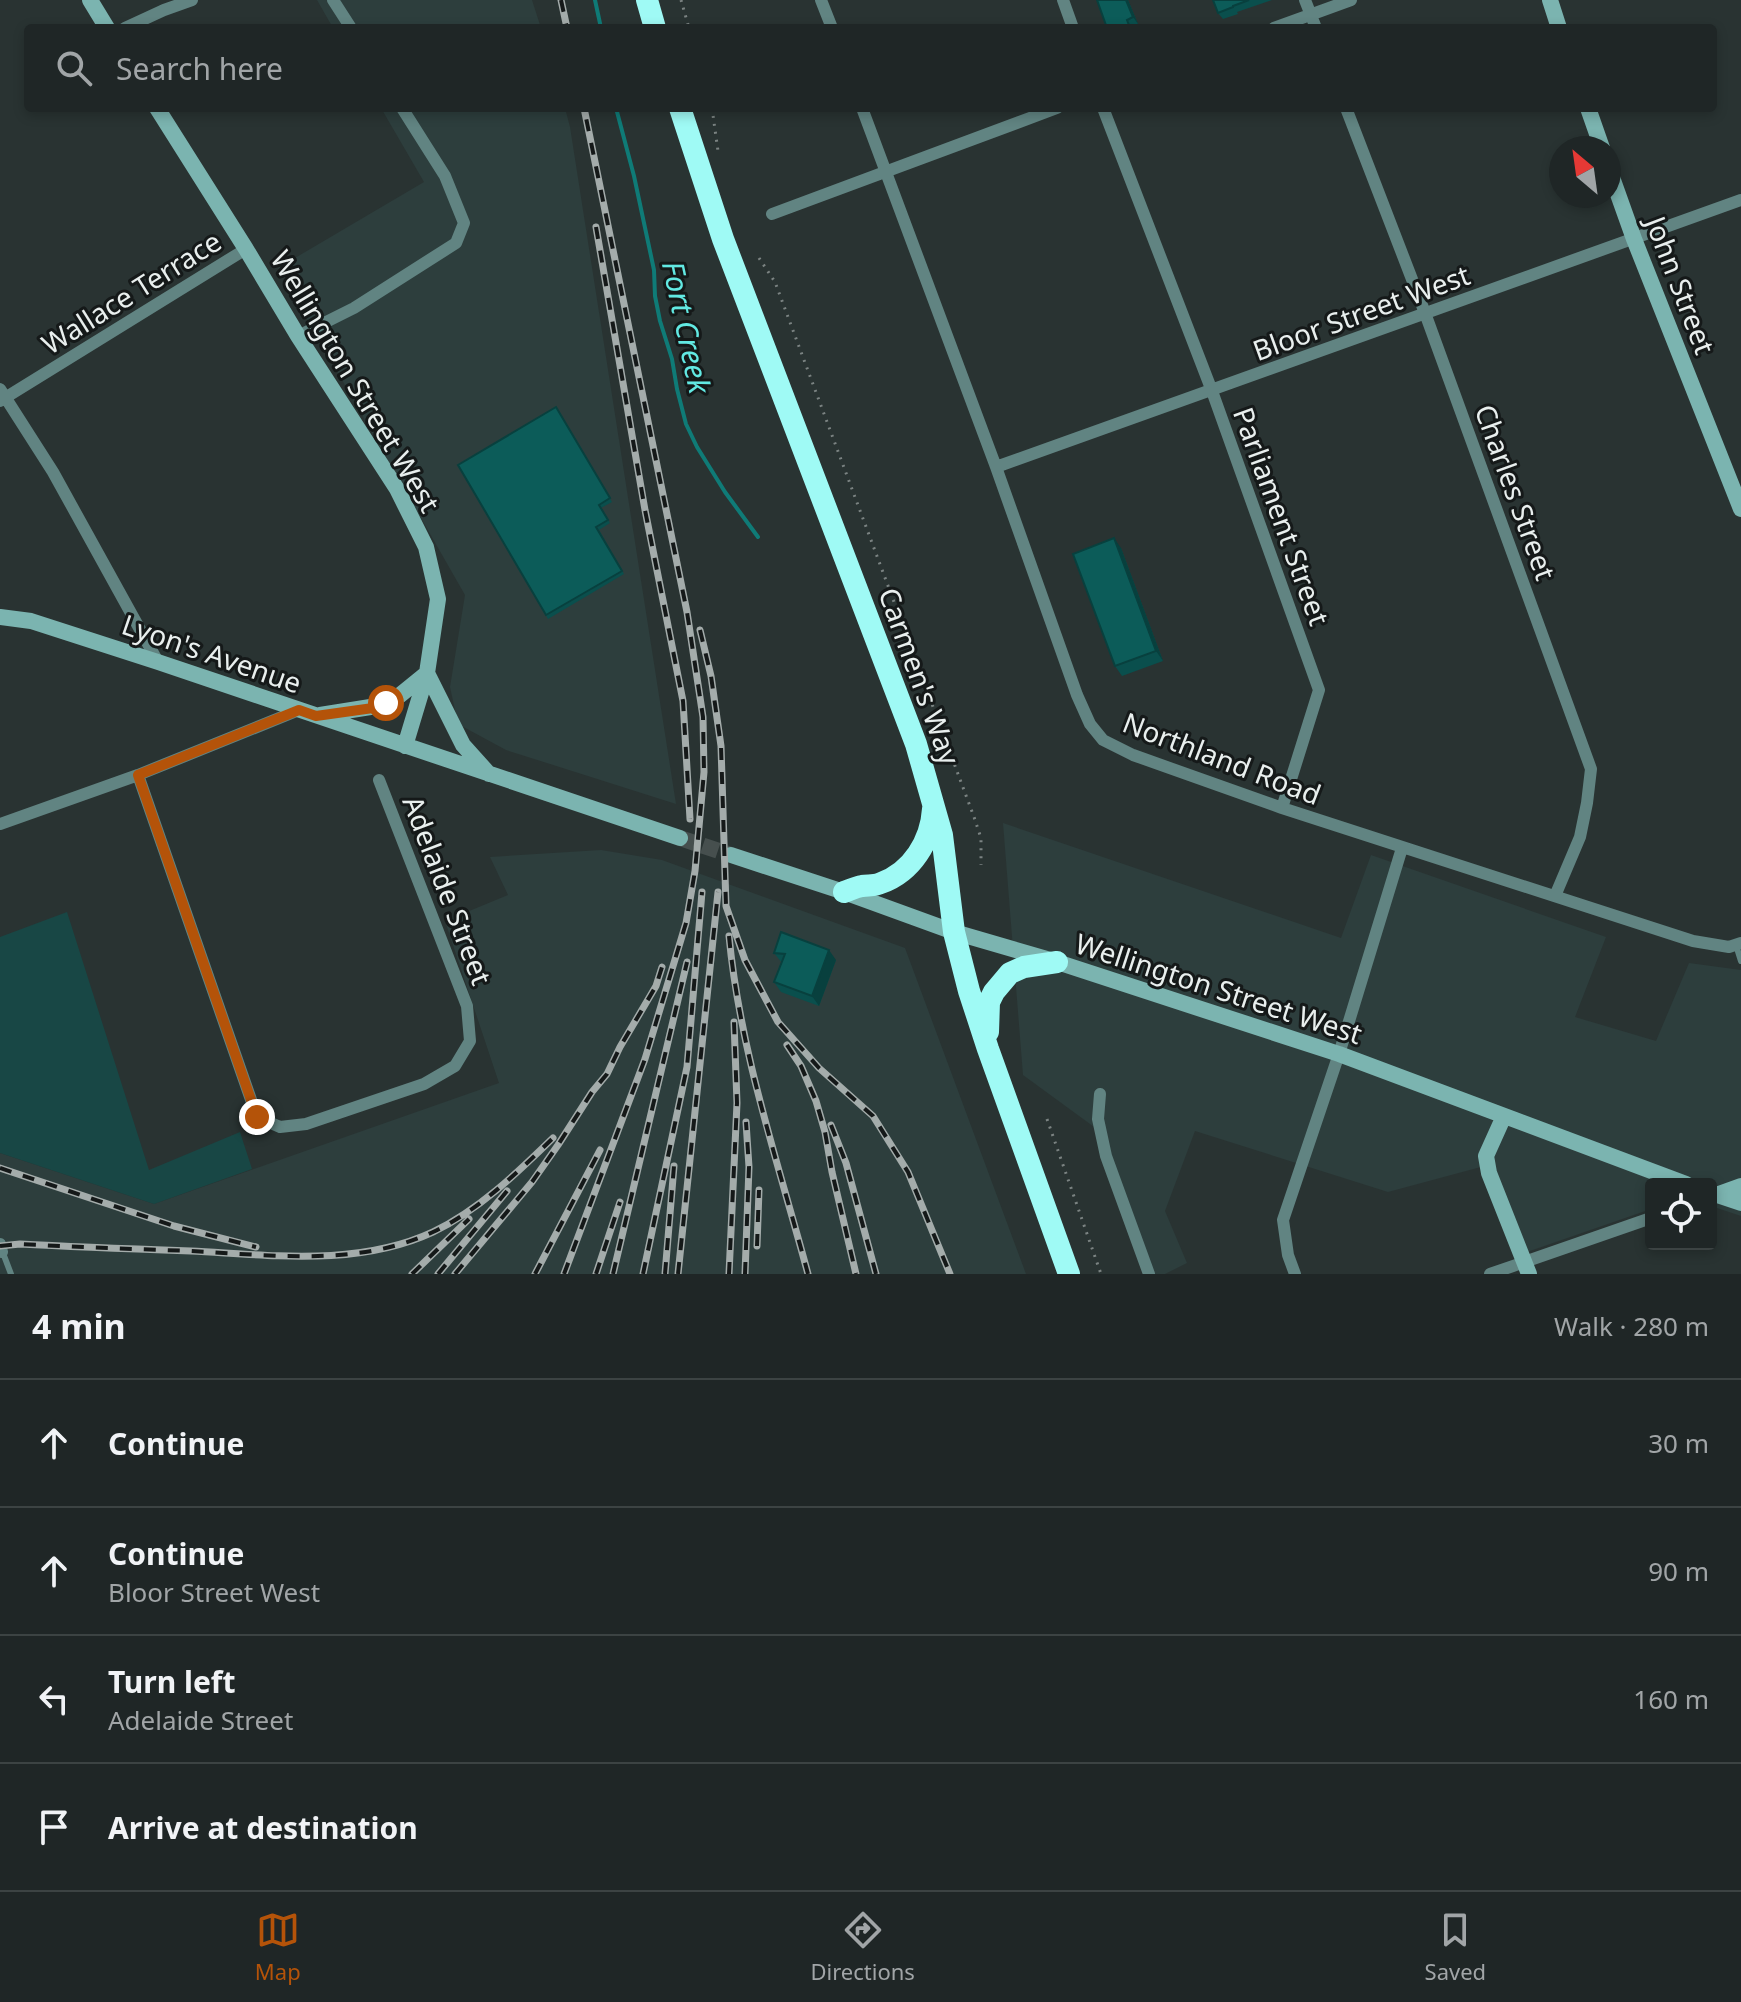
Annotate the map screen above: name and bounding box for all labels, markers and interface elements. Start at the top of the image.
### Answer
search box [24,24,1717,112]
icon: search [52,46,96,90]
text: Search here [116,48,283,89]
north arrow [1549,136,1621,208]
street label: John Street [1636,208,1725,359]
street label: Wallace Terrace [34,222,228,362]
street label: Wellington Street West [263,243,449,519]
street label: Bloor Street West [1247,255,1475,369]
water label: Fort Creek [653,257,721,398]
street label: Charles Street [1467,399,1565,585]
street label: Parliament Street [1225,402,1339,630]
street label: Carmen's Way [870,582,970,770]
street label: Lyon's Avenue [117,605,307,701]
route start [368,685,404,721]
street label: Northland Road [1118,703,1326,813]
street label: Adelaide Street [395,790,501,990]
street label: Wellington Street West [1071,924,1367,1052]
route end [239,1099,275,1135]
map controls [1645,1178,1717,1250]
button: locate [1645,1178,1717,1250]
text: 4 min [32,1303,126,1349]
text: Walk · 280 m [1554,1308,1709,1344]
icon: ahead [32,1421,76,1465]
text: Continue [108,1423,244,1464]
text: 30 m [1648,1425,1709,1461]
text: Continue [108,1533,244,1574]
icon: ahead [32,1549,76,1593]
text: 90 m [1648,1553,1709,1589]
text: Bloor Street West [108,1574,320,1610]
text: Turn left [108,1661,236,1702]
icon: left [32,1677,76,1721]
text: 160 m [1633,1681,1709,1717]
text: Adelaide Street [108,1702,293,1738]
icon: arrive [32,1805,76,1849]
text: Arrive at destination [108,1807,418,1848]
tab: Map [255,1908,301,1986]
tab: Directions [810,1908,915,1986]
tab: Saved [1425,1908,1486,1986]

